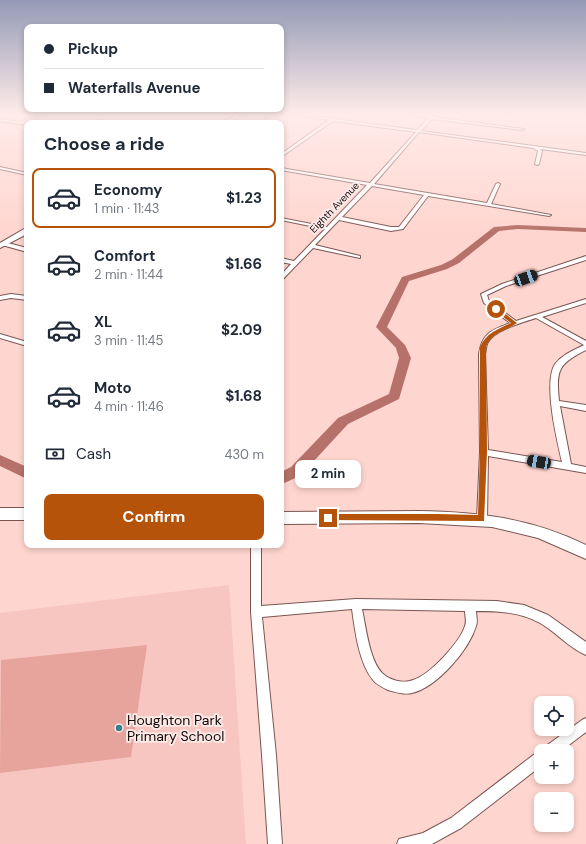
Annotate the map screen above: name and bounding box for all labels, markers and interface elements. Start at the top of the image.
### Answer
text: Pickup [68,39,118,59]
text: Waterfalls Avenue [68,78,201,98]
text: Choose a ride [44,132,165,156]
street label: Eighth Avenue [307,179,362,235]
icon: car [46,180,82,216]
text: Economy [94,180,162,200]
text: $1.23 [226,188,262,208]
text: 1 min · 11:43 [94,200,159,217]
icon: car [46,246,82,282]
text: Comfort [94,246,155,266]
text: $1.66 [225,254,262,274]
text: 2 min · 11:44 [94,266,163,283]
car [513,268,539,288]
route start [487,300,505,318]
icon: car [46,312,82,348]
text: XL [94,312,112,332]
text: $2.09 [221,320,262,340]
text: 3 min · 11:45 [94,332,163,349]
icon: car [46,378,82,414]
text: Moto [94,378,132,398]
text: $1.68 [225,386,262,406]
text: 4 min · 11:46 [94,398,164,415]
icon: cash [44,443,66,465]
text: Cash [76,444,111,464]
text: 430 m [224,446,264,463]
car [526,454,552,470]
callout: 2 min [295,460,361,488]
text: 2 min [311,465,345,482]
button: Confirm [44,494,264,540]
route end [319,509,337,527]
map controls [534,696,574,832]
button: locate [534,696,574,736]
place label: Houghton Park Primary School [127,711,224,745]
marker: Houghton Park Primary School [114,723,124,733]
button: + [534,744,574,784]
button: − [534,792,574,832]

